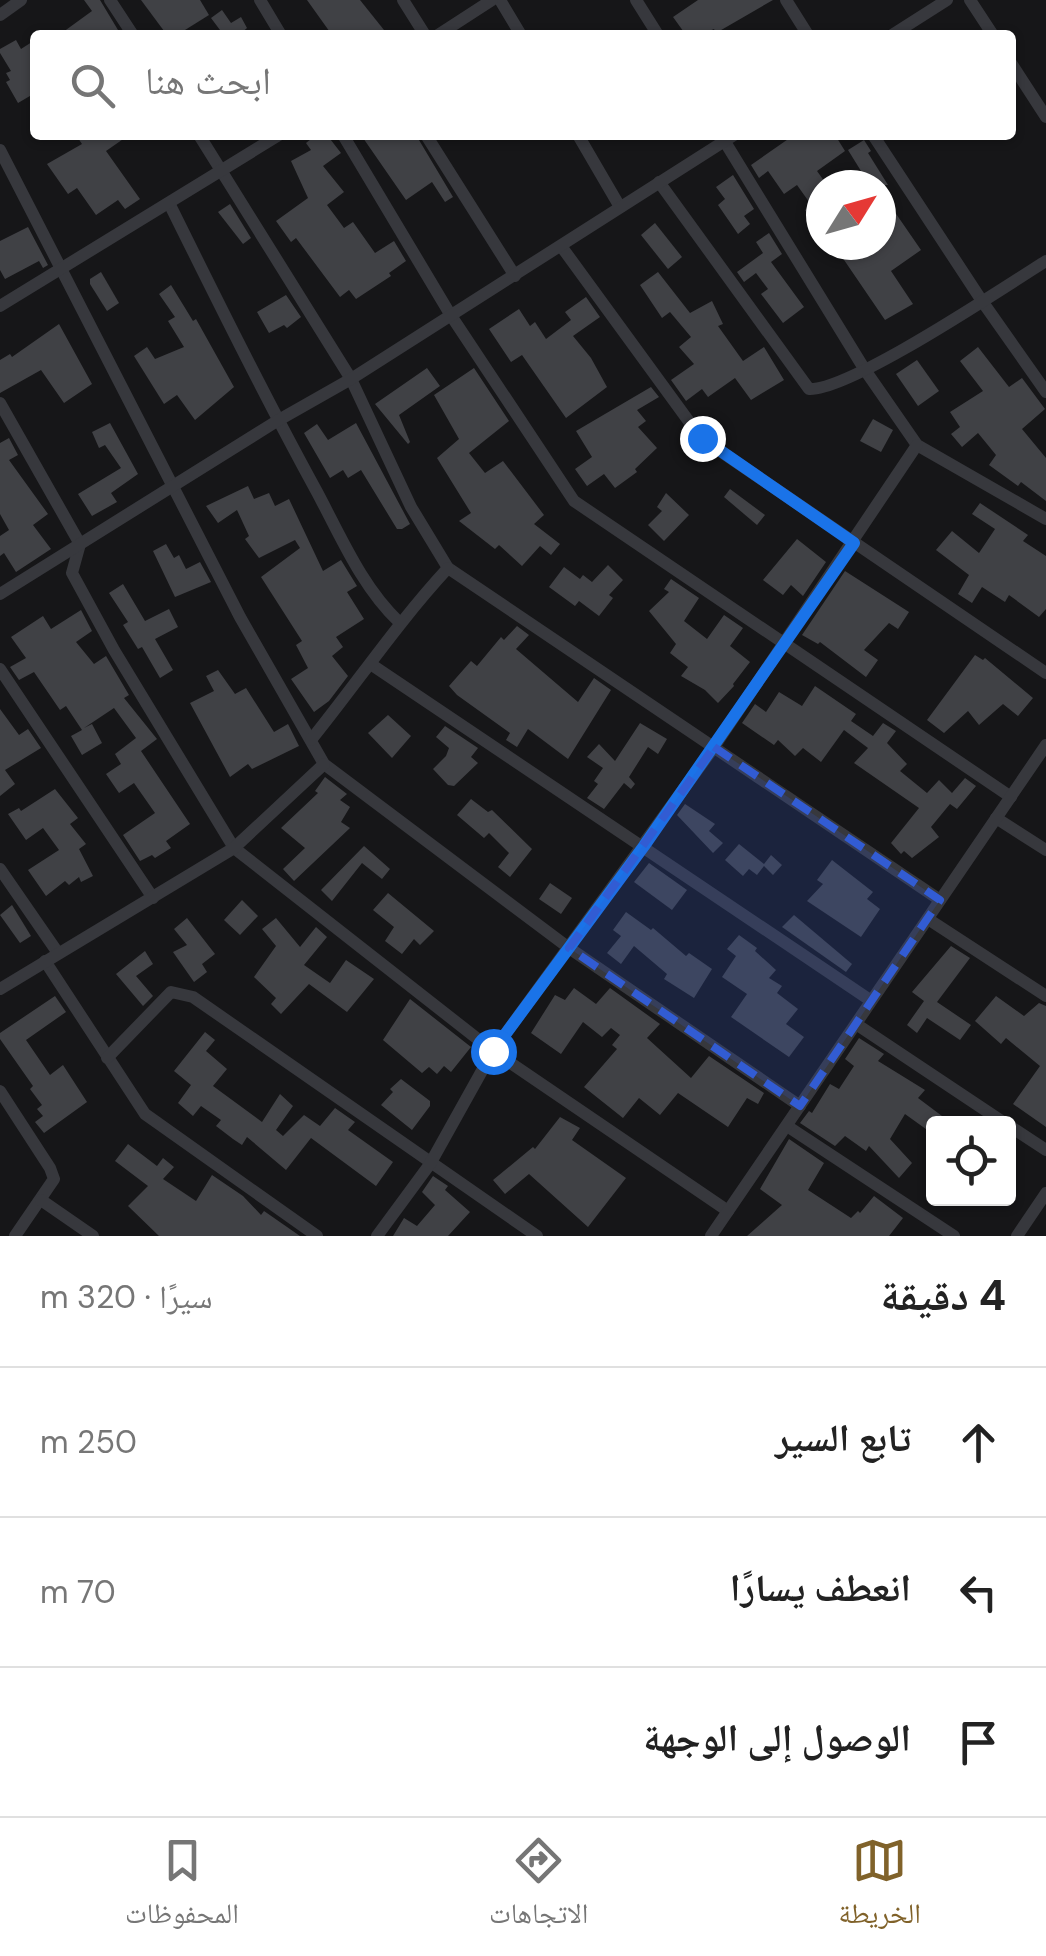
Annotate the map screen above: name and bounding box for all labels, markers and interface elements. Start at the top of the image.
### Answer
search box [30,30,1016,140]
text: ابحث هنا [145,56,271,106]
icon: search [65,58,120,113]
north arrow [806,170,896,260]
route end [680,416,726,462]
route start [471,1029,517,1075]
map controls [926,1116,1016,1206]
button: locate [926,1116,1016,1206]
text: 4 دقيقة [881,1268,1006,1323]
text: سيرًا · 320 m [40,1276,212,1318]
text: تابع السير [775,1413,911,1463]
icon: ahead [951,1415,1006,1470]
text: 250 m [40,1421,137,1463]
text: انعطف يسارًا [730,1563,911,1613]
icon: left [951,1565,1006,1620]
text: 70 m [40,1571,116,1613]
text: الوصول إلى الوجهة [643,1713,911,1763]
icon: arrive [951,1715,1006,1770]
tab: المحفوظات [125,1833,239,1941]
tab: الاتجاهات [489,1833,588,1941]
tab: الخريطة [839,1833,921,1941]

